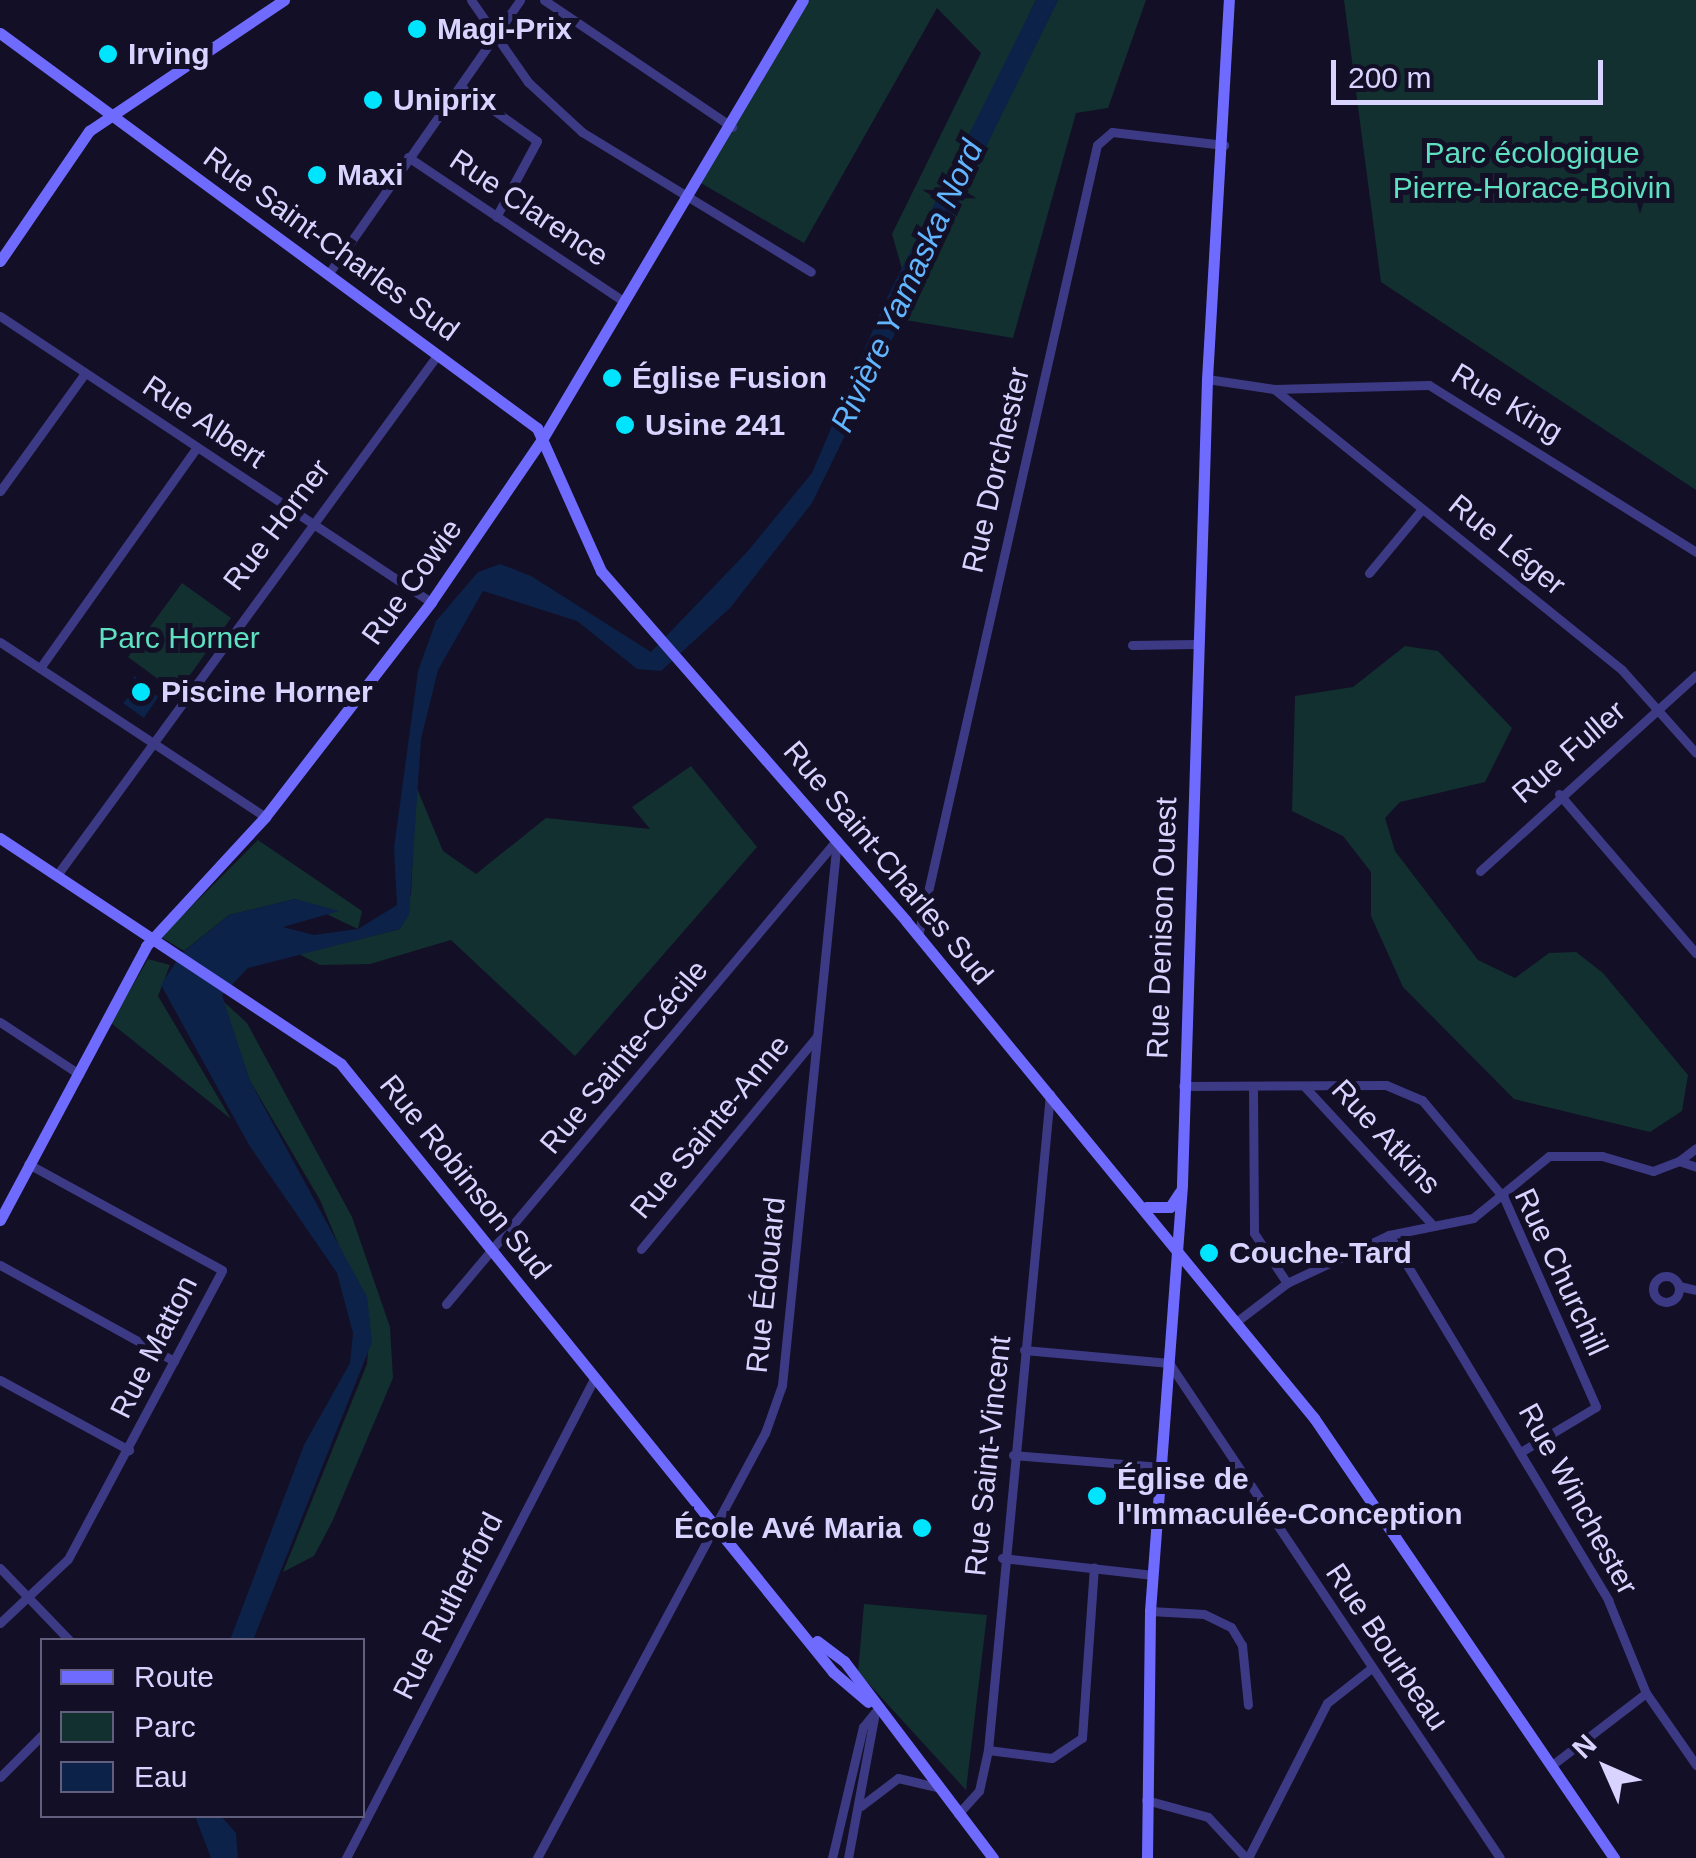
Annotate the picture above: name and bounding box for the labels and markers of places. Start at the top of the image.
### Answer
place label: Magi-Prix [437,11,572,47]
marker: Magi-Prix [406,18,428,40]
place label: Irving [128,36,210,72]
marker: Irving [97,43,119,65]
place label: Uniprix [393,82,496,118]
marker: Uniprix [362,89,384,111]
place label: Maxi [337,157,404,193]
marker: Maxi [306,164,328,186]
place label: Église Fusion [632,360,827,396]
marker: Église Fusion [601,367,623,389]
place label: Usine 241 [645,407,785,443]
marker: Usine 241 [614,414,636,436]
place label: Piscine Horner [161,674,373,710]
marker: Piscine Horner [130,681,152,703]
place label: Couche-Tard [1229,1235,1412,1271]
marker: Couche-Tard [1198,1242,1220,1264]
place label: Église de l'Immaculée-Conception [1117,1461,1463,1532]
marker: Église de l'Immaculée-Conception [1086,1485,1108,1507]
place label: École Avé Maria [673,1510,902,1546]
marker: École Avé Maria [911,1517,933,1539]

